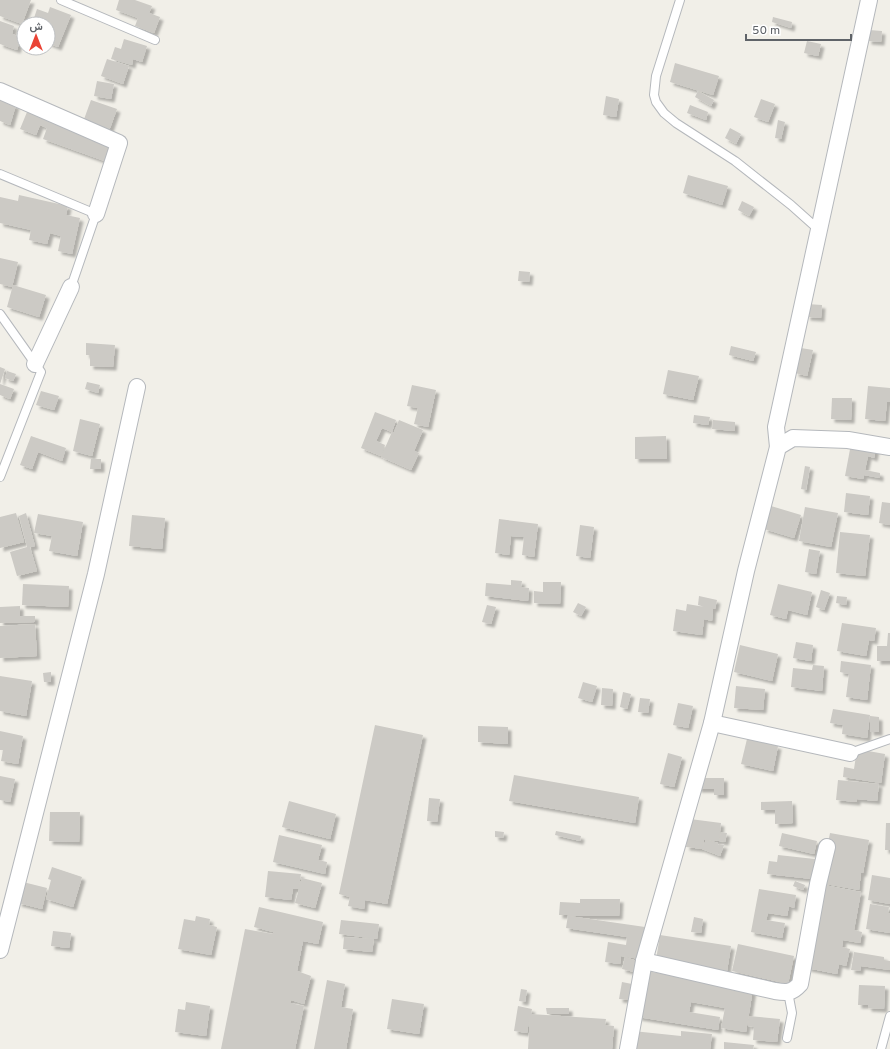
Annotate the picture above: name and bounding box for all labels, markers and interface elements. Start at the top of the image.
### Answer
north arrow [16,16,56,56]
scale bar [746,16,851,42]
text: ش [29,20,43,34]
text: 50 m [752,23,780,39]

